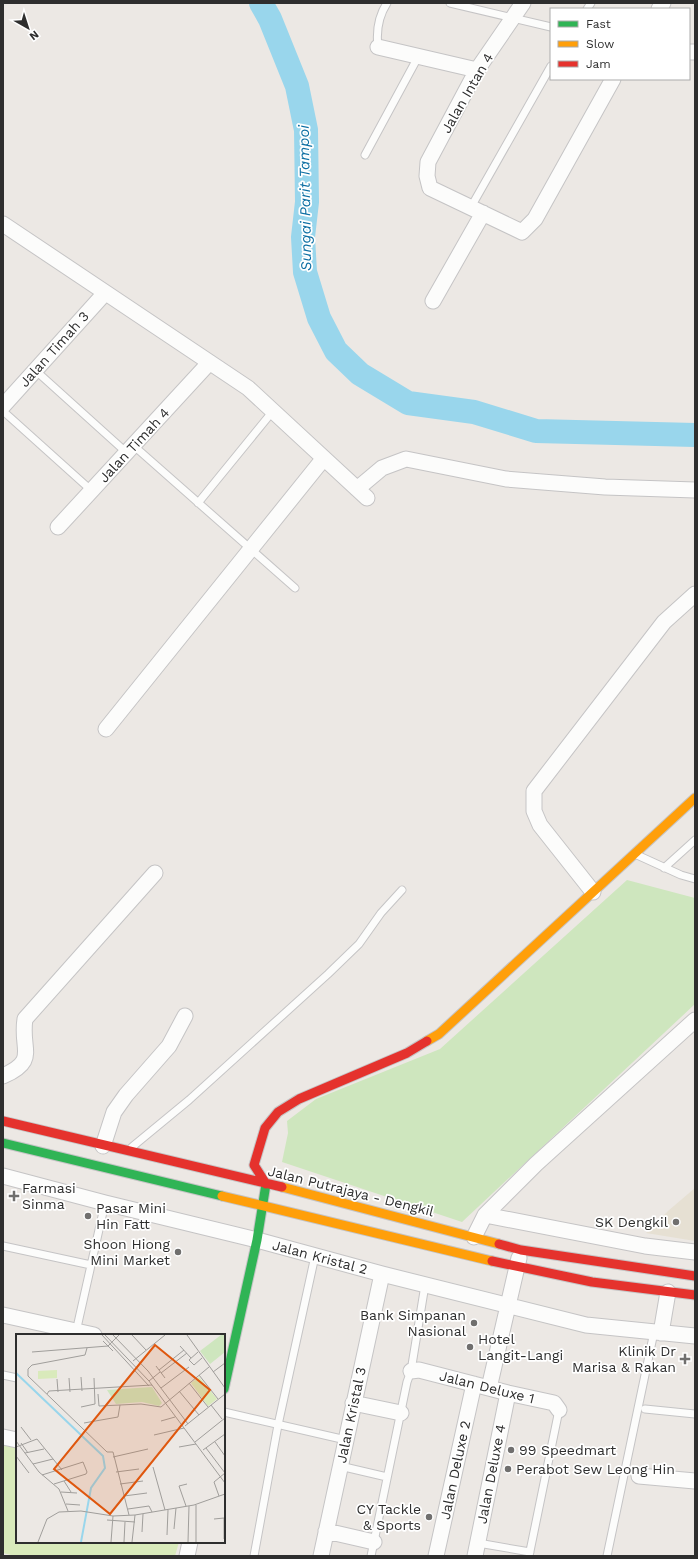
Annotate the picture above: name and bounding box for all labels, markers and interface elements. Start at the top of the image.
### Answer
north arrow [8,8,48,48]
legend [550,8,690,80]
text: Fast [586,17,611,31]
text: N [27,28,41,43]
text: Slow [586,37,614,51]
street label: Jalan Intan 4 [438,50,496,136]
text: Jam [586,57,611,71]
water label: Sungai Parit Tampoi [295,124,315,271]
street label: Jalan Timah 3 [16,308,92,390]
street label: Jalan Timah 4 [95,404,173,486]
street label: Jalan Putrajaya - Dengkil [266,1163,436,1220]
place label: Farmasi Sinma [22,1180,76,1212]
marker: Farmasi Sinma [9,1191,19,1201]
place label: Pasar Mini Hin Fatt [96,1200,166,1232]
marker: Pasar Mini Hin Fatt [83,1211,93,1221]
place label: SK Dengkil [595,1214,669,1230]
marker: SK Dengkil [671,1217,681,1227]
place label: Shoon Hiong Mini Market [84,1236,171,1268]
street label: Jalan Kristal 2 [271,1237,369,1277]
marker: Shoon Hiong Mini Market [173,1247,183,1257]
place label: Bank Simpanan Nasional [360,1307,467,1339]
marker: Bank Simpanan Nasional [469,1318,479,1328]
place label: Hotel Langit-Langi [478,1331,563,1363]
inset map [16,1334,225,1543]
marker: Hotel Langit-Langi [465,1342,475,1352]
place label: Klinik Dr Marisa & Rakan [572,1343,676,1375]
marker: Klinik Dr Marisa & Rakan [679,1353,691,1365]
street label: Jalan Kristal 3 [333,1366,369,1464]
street label: Jalan Deluxe 1 [438,1367,536,1407]
street label: Jalan Deluxe 2 [437,1419,473,1521]
street label: Jalan Deluxe 4 [474,1423,508,1525]
place label: 99 Speedmart [519,1442,616,1458]
marker: 99 Speedmart [506,1445,516,1455]
place label: Perabot Sew Leong Hin [516,1461,675,1477]
marker: Perabot Sew Leong Hin [503,1464,513,1474]
place label: CY Tackle & Sports [357,1501,421,1533]
marker: CY Tackle & Sports [424,1512,434,1522]

